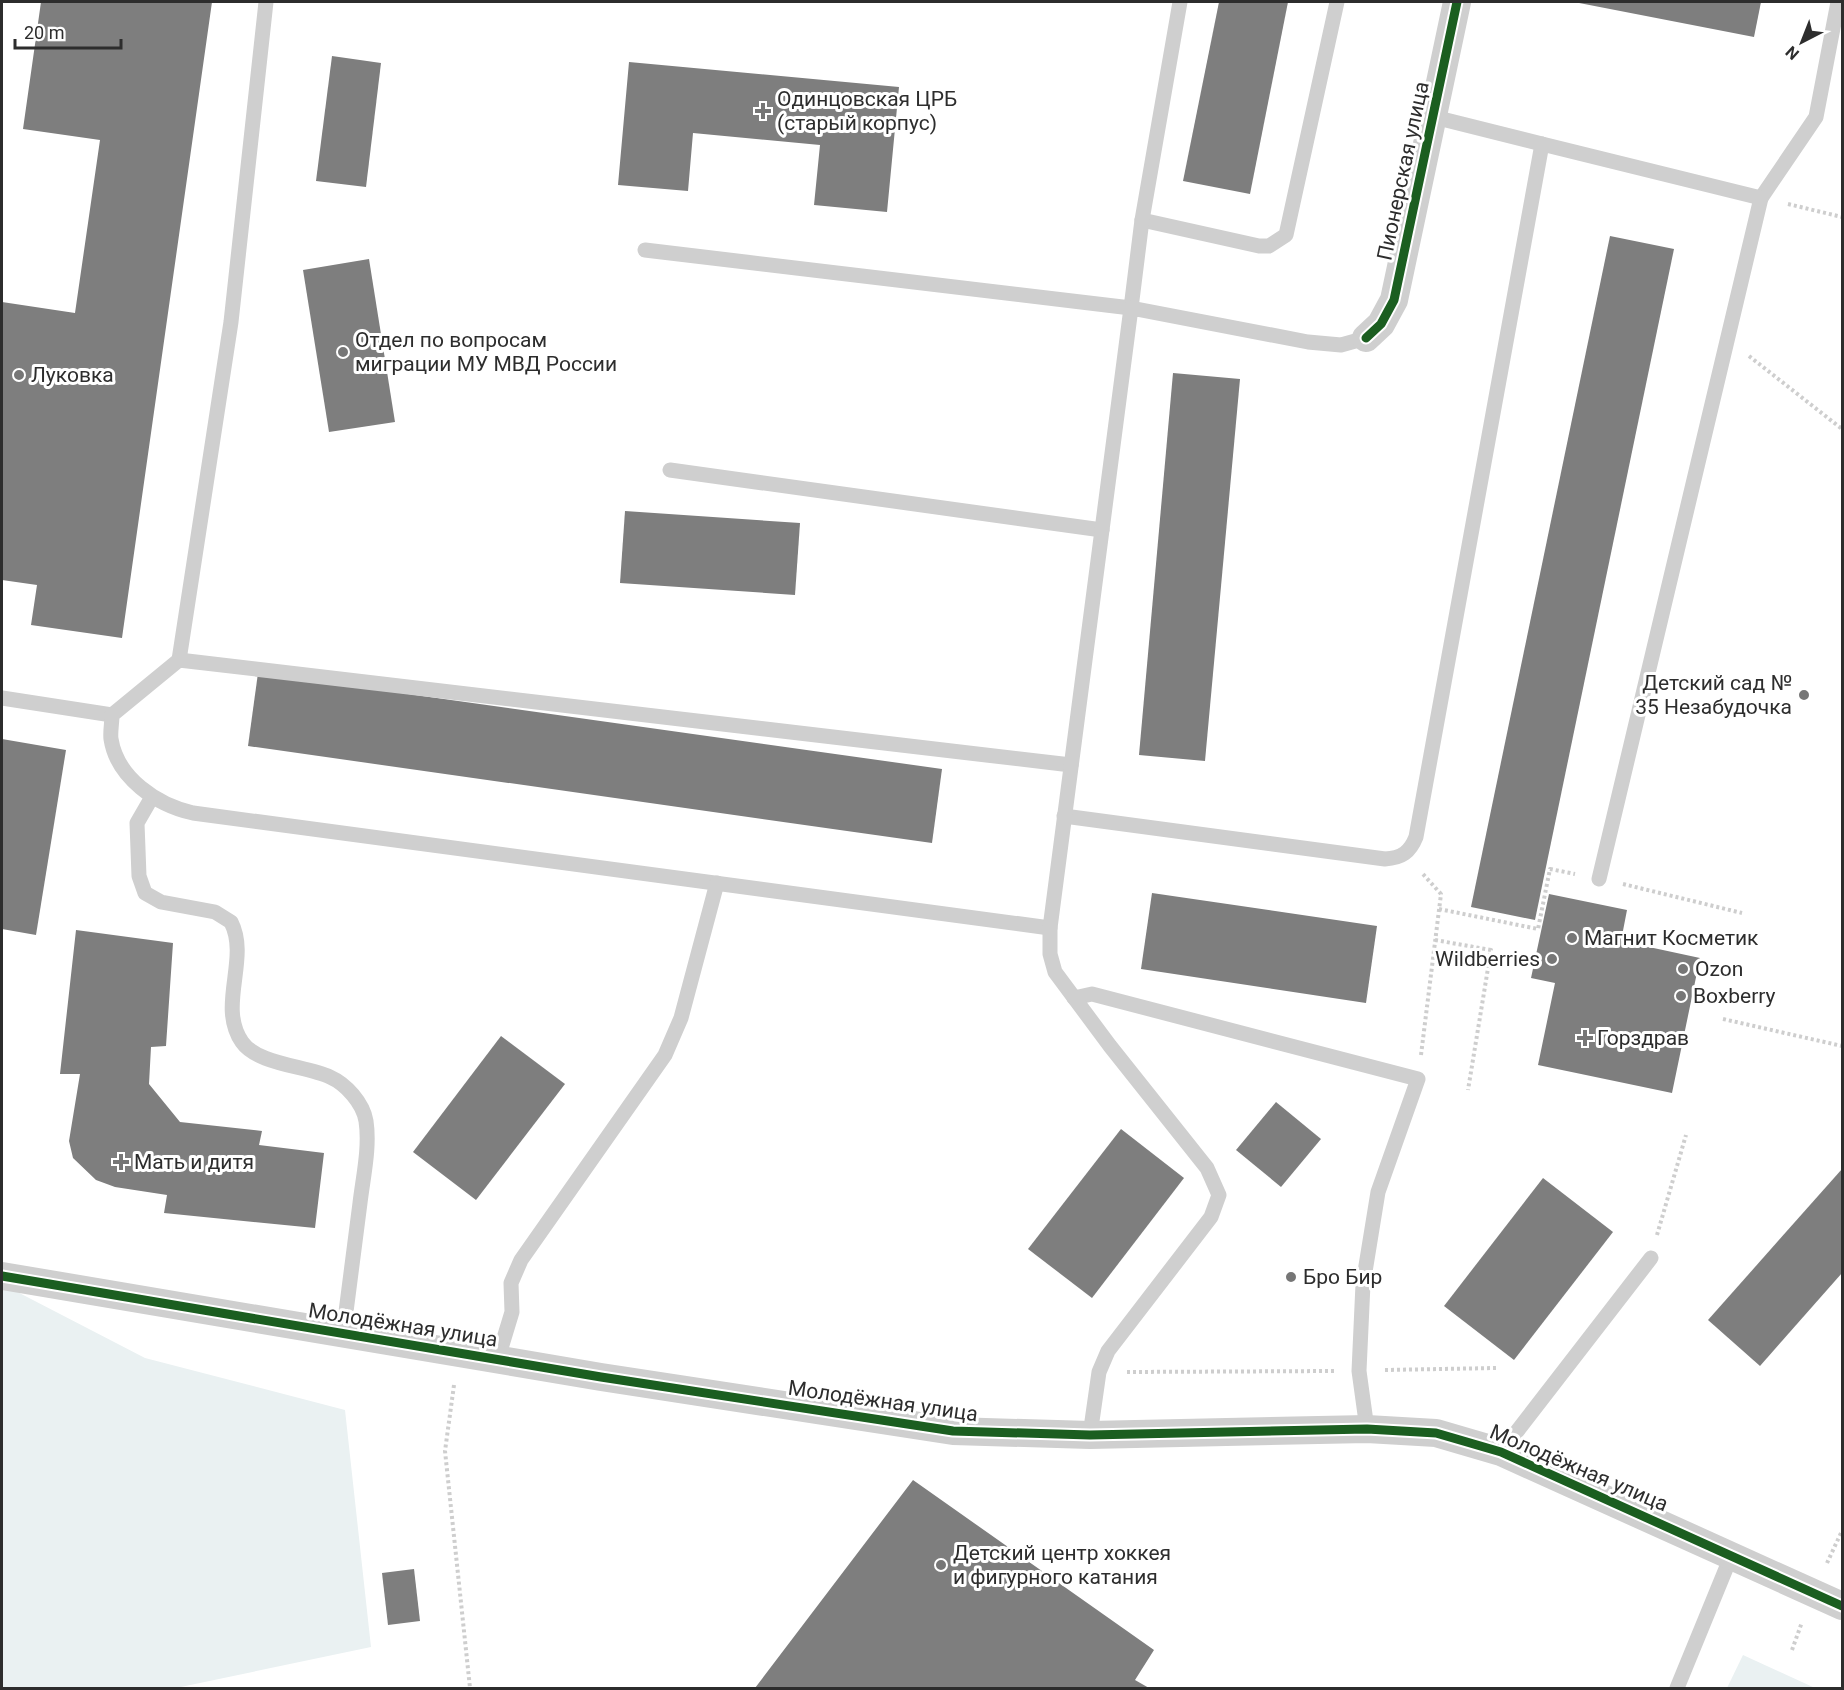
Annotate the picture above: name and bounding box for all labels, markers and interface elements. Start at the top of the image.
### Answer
scale bar [15,12,122,50]
north arrow [1772,12,1832,72]
text: 20 m [24,22,64,43]
text: N [1782,42,1803,64]
street label: Пионерская улица [1372,79,1434,263]
place label: Одинцовская ЦРБ (старый корпус) [777,87,957,135]
marker: Одинцовская ЦРБ (старый корпус) [754,102,772,120]
place label: Отдел по вопросам миграции МУ МВД России [355,328,617,376]
marker: Отдел по вопросам миграции МУ МВД России [336,345,350,359]
place label: Луковка [31,363,114,387]
marker: Луковка [12,368,26,382]
place label: Детский сад № 35 Незабудочка [1635,671,1792,719]
marker: Детский сад № 35 Незабудочка [1797,688,1811,702]
place label: Магнит Косметик [1584,926,1759,950]
marker: Магнит Косметик [1565,931,1579,945]
place label: Wildberries [1435,947,1540,971]
marker: Wildberries [1545,952,1559,966]
place label: Ozon [1695,957,1743,981]
marker: Ozon [1676,962,1690,976]
place label: Boxberry [1693,984,1776,1008]
marker: Boxberry [1674,989,1688,1003]
place label: Горздрав [1597,1026,1689,1050]
marker: Горздрав [1578,1031,1592,1045]
place label: Мать и дитя [134,1150,254,1174]
marker: Мать и дитя [112,1153,130,1171]
place label: Бро Бир [1303,1265,1382,1289]
marker: Бро Бир [1284,1270,1298,1284]
street label: Молодёжная улица [307,1298,499,1352]
street label: Молодёжная улица [787,1376,979,1426]
street label: Молодёжная улица [1486,1420,1672,1516]
place label: Детский центр хоккея и фигурного катания [953,1541,1171,1589]
marker: Детский центр хоккея и фигурного катания [934,1558,948,1572]

